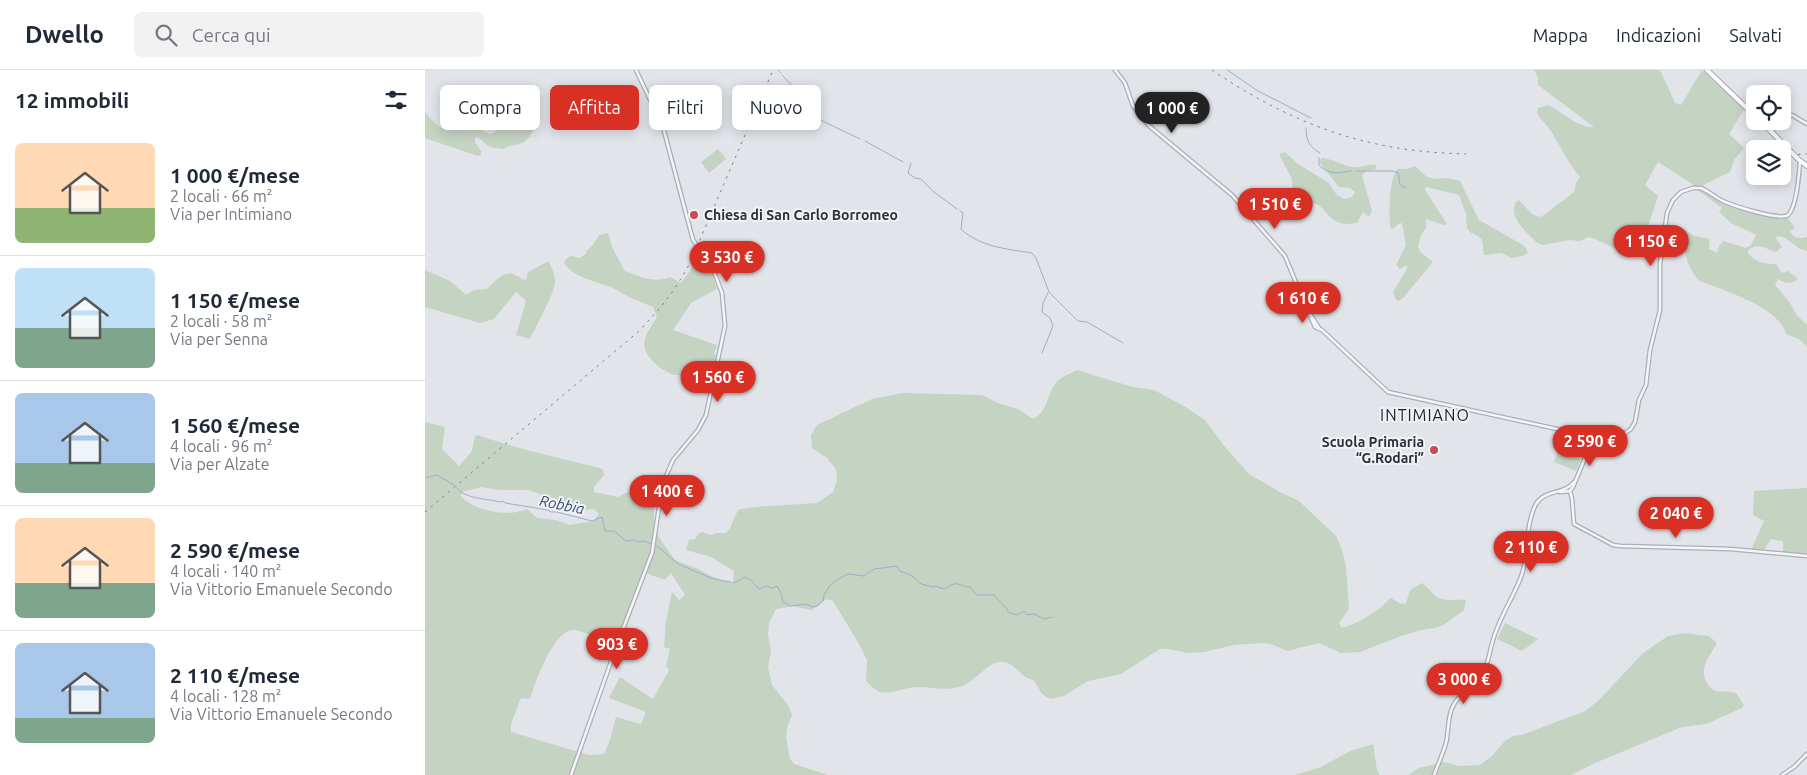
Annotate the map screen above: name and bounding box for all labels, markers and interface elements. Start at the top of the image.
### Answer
search box [134,12,484,57]
text: Dwello [25,21,104,48]
icon: search [152,21,180,49]
text: Cerca qui [192,24,271,46]
text: Mappa [1533,25,1588,45]
text: Indicazioni [1616,25,1701,45]
text: Salvati [1729,25,1782,45]
chip: Compra [440,85,540,130]
chip: Affitta [550,85,639,130]
chip: Filtri [649,85,722,130]
chip: Nuovo [732,85,821,130]
map controls [1746,85,1791,185]
button: locate [1746,85,1791,130]
icon: filters [382,86,410,114]
text: 12 immobili [15,88,129,112]
pin: 1 000 € [1126,92,1218,134]
text: 1 000 € [1146,99,1198,117]
button: layers [1746,140,1791,185]
icon: home [55,163,115,223]
text: 1 000 €/mese [170,163,300,187]
text: 2 locali · 66 m² [170,187,272,205]
pin: 1 510 € [1229,188,1321,230]
text: 1 510 € [1249,195,1301,213]
text: Via per Intimiano [170,205,292,223]
place label: Chiesa di San Carlo Borromeo [704,207,898,223]
marker: Chiesa di San Carlo Borromeo [688,209,700,221]
pin: 1 150 € [1605,224,1697,267]
text: 1 150 € [1625,232,1677,250]
pin: 3 530 € [681,240,773,283]
text: 3 530 € [701,248,753,266]
pin: 1 610 € [1257,282,1349,324]
icon: home [55,288,115,348]
text: 1 150 €/mese [170,288,300,312]
text: 1 610 € [1277,289,1329,307]
text: 2 locali · 58 m² [170,312,272,330]
text: Via per Senna [170,330,268,348]
pin: 1 560 € [672,360,764,403]
text: 1 560 € [692,368,744,386]
district label: INTIMIANO [1380,406,1470,424]
icon: home [55,413,115,473]
text: 1 560 €/mese [170,413,300,437]
pin: 2 590 € [1544,424,1636,467]
text: 2 590 € [1564,432,1616,450]
place label: Scuola Primaria “G.Rodari” [1322,434,1424,466]
text: 4 locali · 96 m² [170,437,272,455]
marker: Scuola Primaria “G.Rodari” [1428,444,1440,456]
text: Via per Alzate [170,455,270,473]
pin: 1 400 € [621,474,713,517]
text: 1 400 € [641,482,693,500]
water label: Robbia [538,492,586,517]
pin: 2 040 € [1630,496,1722,539]
text: 2 040 € [1650,504,1702,522]
pin: 2 110 € [1485,530,1577,573]
icon: home [55,538,115,598]
text: 2 590 €/mese [170,538,300,562]
text: 2 110 € [1505,538,1557,556]
text: 4 locali · 140 m² [170,562,282,580]
text: Via Vittorio Emanuele Secondo [170,580,393,598]
pin: 903 € [582,628,652,670]
text: 903 € [597,635,637,653]
pin: 3 000 € [1418,662,1510,705]
icon: home [55,663,115,723]
text: 2 110 €/mese [170,663,300,687]
text: 3 000 € [1438,670,1490,688]
text: 4 locali · 128 m² [170,687,282,705]
text: Via Vittorio Emanuele Secondo [170,705,393,723]

